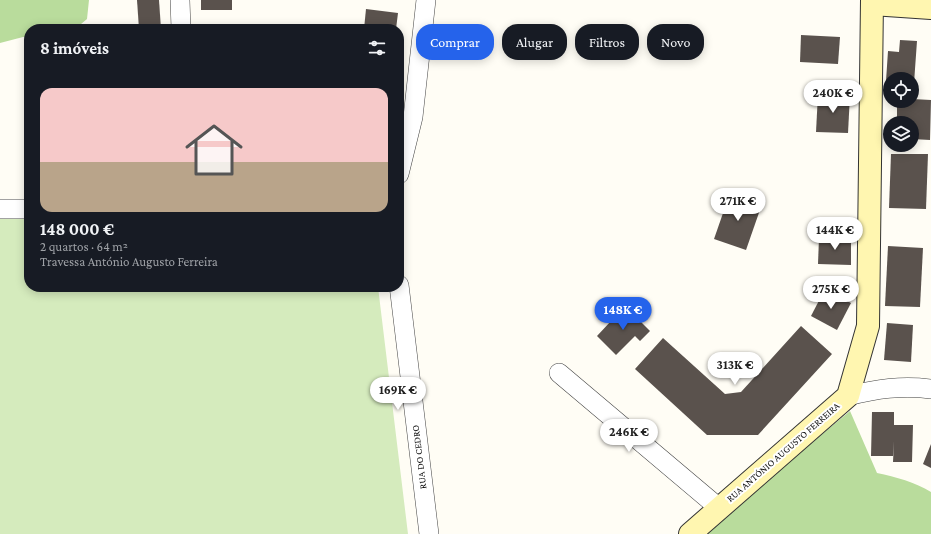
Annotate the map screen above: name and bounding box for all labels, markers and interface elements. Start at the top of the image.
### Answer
chip: Comprar [416,24,494,60]
chip: Alugar [502,24,567,60]
chip: Filtros [575,24,639,60]
chip: Novo [647,24,704,60]
icon: filters [366,37,388,59]
text: 8 imóveis [40,39,109,58]
map controls [883,72,919,152]
button: locate [883,72,919,108]
pin: 240K € [800,80,866,114]
text: 240K € [813,85,853,100]
icon: home [178,114,250,186]
button: layers [883,116,919,152]
pin: 271K € [705,188,771,222]
text: 271K € [720,193,756,208]
pin: 144K € [802,217,868,251]
text: 148 000 € [40,220,114,239]
text: 144K € [816,222,854,237]
text: 2 quartos · 64 m² [40,239,128,254]
text: Travessa António Augusto Ferreira [40,254,218,269]
pin: 275K € [798,276,864,310]
text: 275K € [812,281,850,296]
pin: 148K € [590,297,656,331]
text: 148K € [604,302,642,317]
pin: 313K € [702,352,768,386]
text: 313K € [717,357,753,372]
pin: 169K € [365,377,431,411]
text: 169K € [379,382,417,397]
street label: RUA ANTÓNIO AUGUSTO FERREIRA [724,400,842,504]
pin: 246K € [596,419,662,453]
street label: RUA DO CEDRO [410,424,428,490]
text: 246K € [609,424,649,439]

